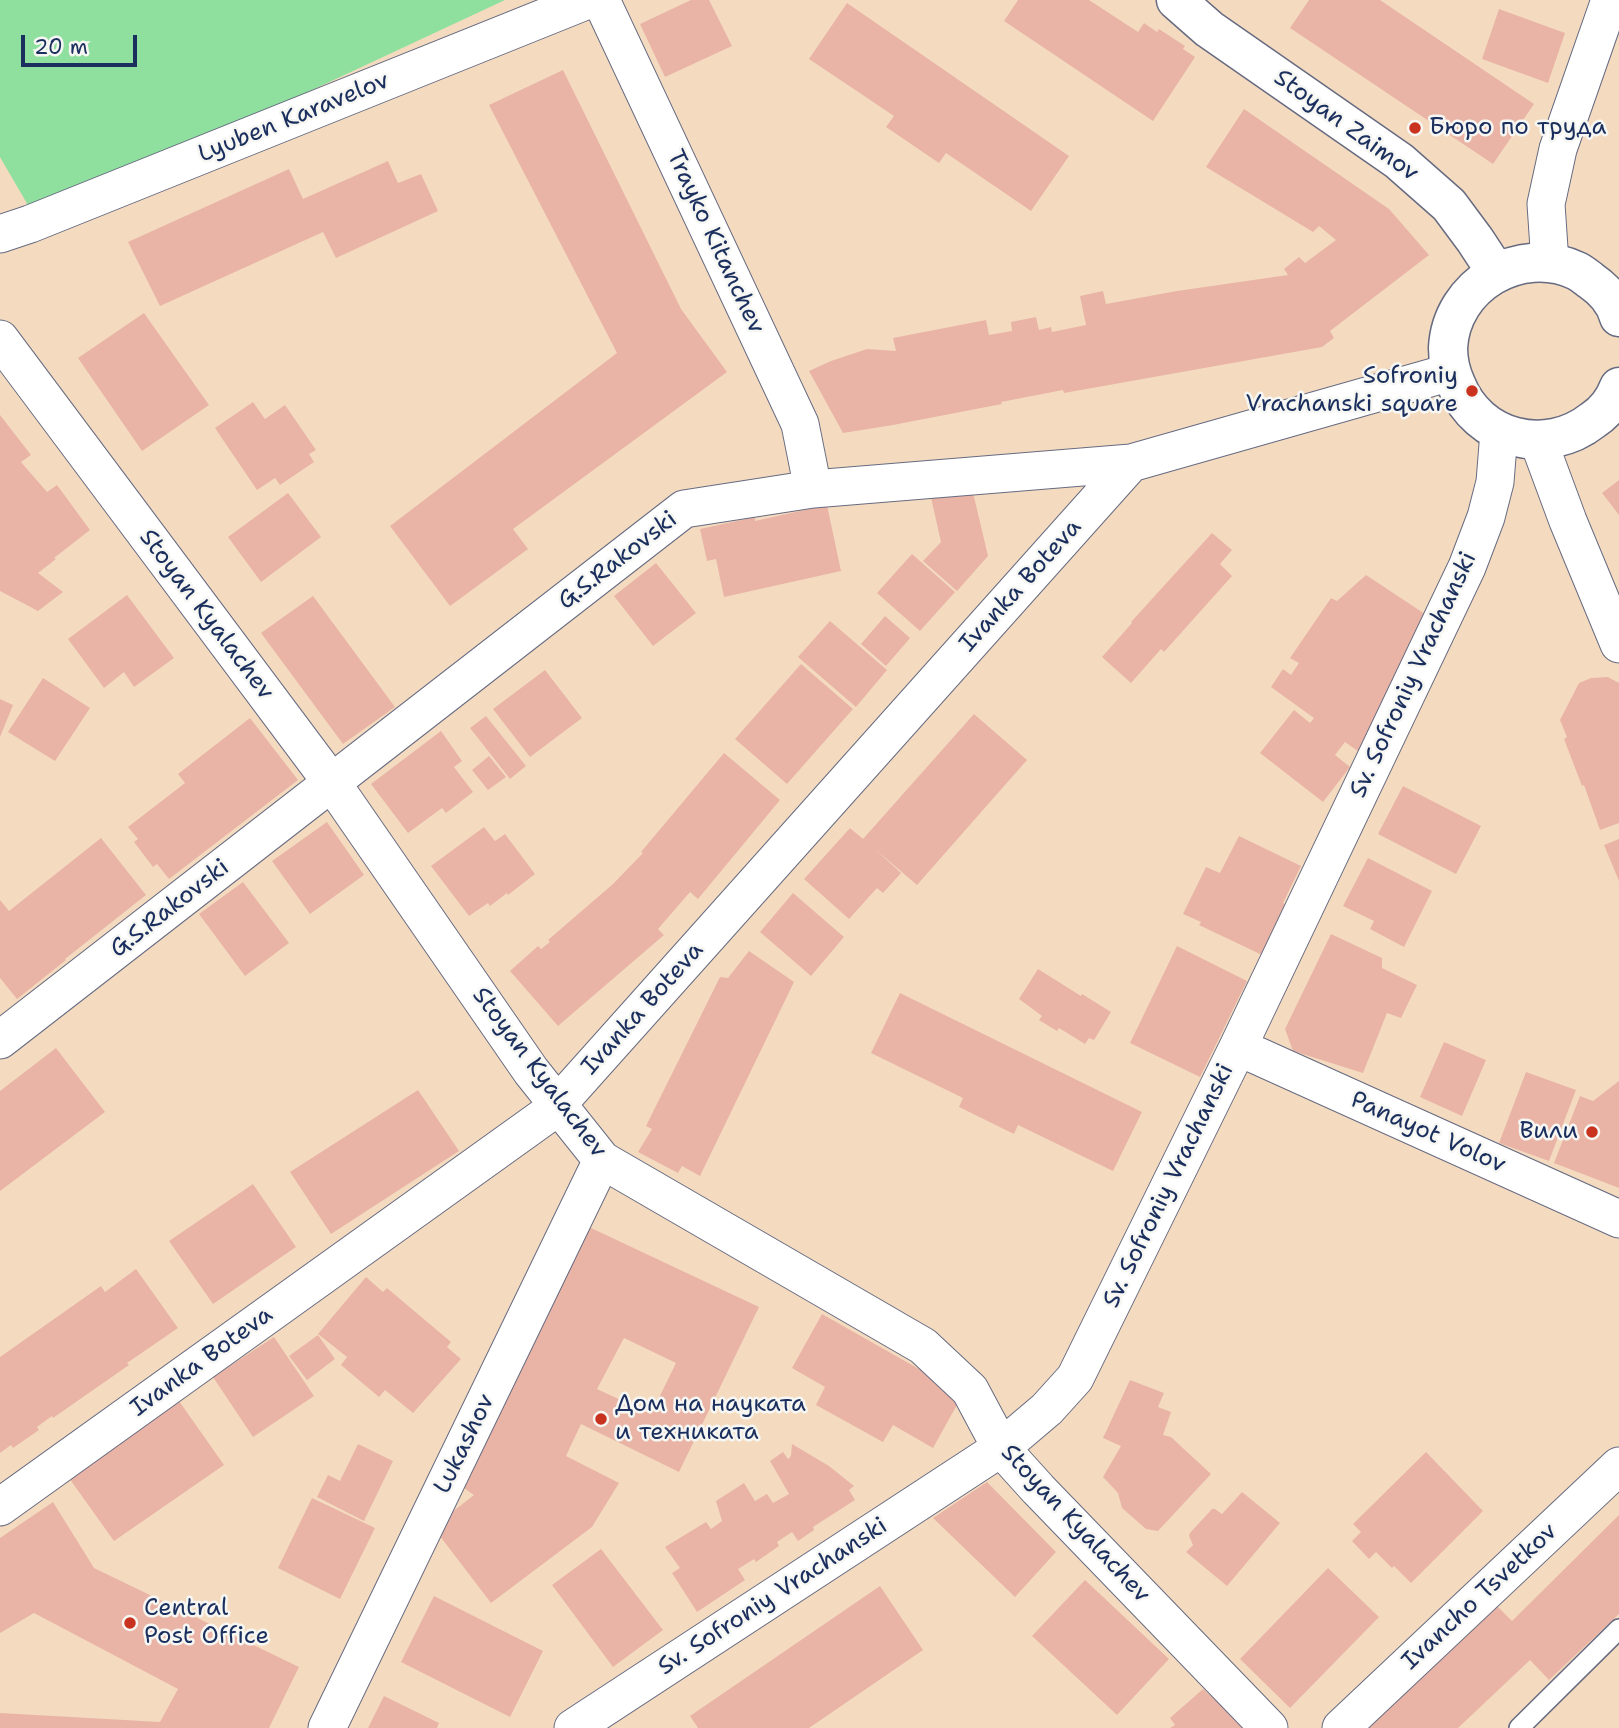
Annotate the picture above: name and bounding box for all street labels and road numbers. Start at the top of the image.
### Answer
street label: Stoyan Zaimov [1268,64,1424,188]
street label: Lyuben Karavelov [194,67,394,169]
street label: Trayko Kitanchev [660,145,770,339]
street label: G.S.Rakovski [553,506,683,616]
street label: Ivanka Boteva [954,514,1088,658]
street label: Stoyan Kyalachev [132,524,280,706]
street label: Sv. Sofroniy Vrachanski [1344,548,1484,802]
street label: G.S.Rakovski [105,854,235,964]
street label: Ivanka Boteva [576,937,710,1081]
street label: Stoyan Kyalachev [465,982,613,1164]
street label: Sv. Sofroniy Vrachanski [1097,1059,1241,1313]
street label: Panayot Volov [1346,1086,1510,1180]
street label: Ivanka Boteva [125,1301,279,1423]
street label: Lukashov [429,1389,501,1499]
street label: Stoyan Kyalachev [994,1439,1156,1609]
street label: Sv. Sofroniy Vrachanski [653,1512,893,1682]
street label: Ivancho Tsvetkov [1396,1518,1564,1676]

